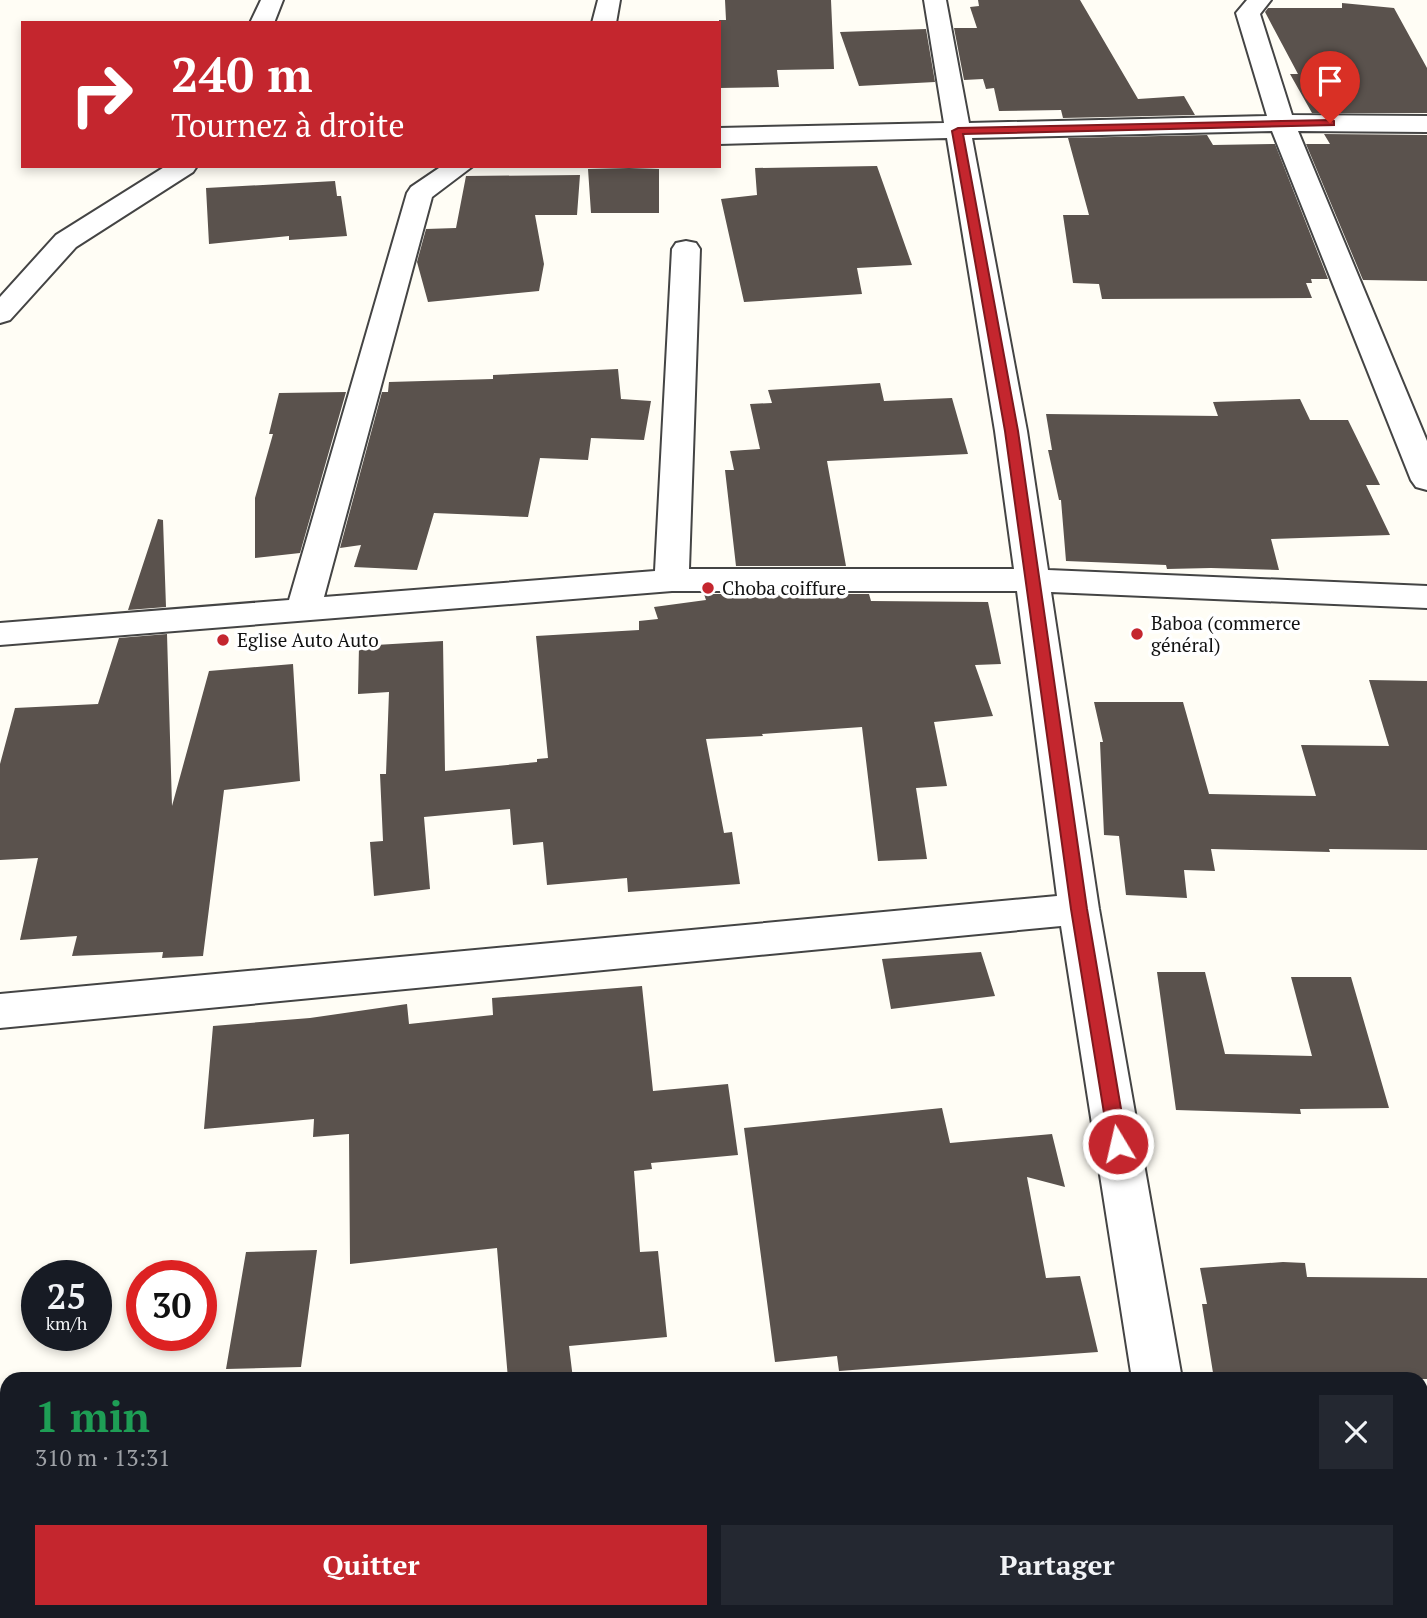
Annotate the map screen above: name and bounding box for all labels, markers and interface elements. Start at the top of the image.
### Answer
text: 240 m [171,41,313,106]
icon: right [56,49,147,140]
pin [1300,51,1360,123]
icon: arrive [1311,62,1349,100]
text: Tournez à droite [171,104,405,146]
place label: Choba coiffure [722,575,846,600]
marker: Choba coiffure [700,580,716,596]
place label: Baboa (commerce général) [1151,610,1301,657]
marker: Baboa (commerce général) [1129,626,1145,642]
place label: Eglise Auto Auto [237,627,379,652]
marker: Eglise Auto Auto [215,632,231,648]
position arrow [1081,1107,1155,1181]
speed limit sign: 30 [126,1260,217,1351]
text: 25 [47,1273,86,1319]
text: km/h [46,1311,87,1335]
text: 1 min [35,1388,150,1444]
button: close [1319,1395,1393,1469]
text: 310 m · 13:31 [35,1442,170,1473]
button: Quitter [35,1525,707,1605]
button: Partager [721,1525,1393,1605]

